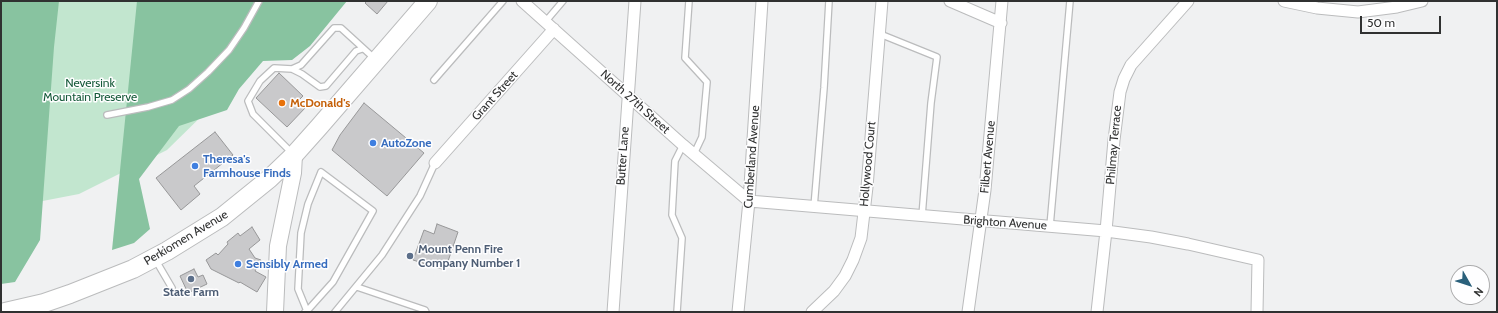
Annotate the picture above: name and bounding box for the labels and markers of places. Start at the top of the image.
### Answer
place label: McDonald's [290,96,350,110]
marker: McDonald's [277,98,287,108]
place label: AutoZone [381,136,431,150]
marker: AutoZone [368,138,378,148]
place label: Theresa's Farmhouse Finds [203,152,291,180]
marker: Theresa's Farmhouse Finds [190,161,200,171]
place label: Mount Penn Fire Company Number 1 [418,242,520,270]
marker: Mount Penn Fire Company Number 1 [405,251,415,261]
place label: Sensibly Armed [246,257,328,271]
marker: Sensibly Armed [233,259,243,269]
marker: State Farm [186,274,196,284]
place label: State Farm [163,285,219,299]

